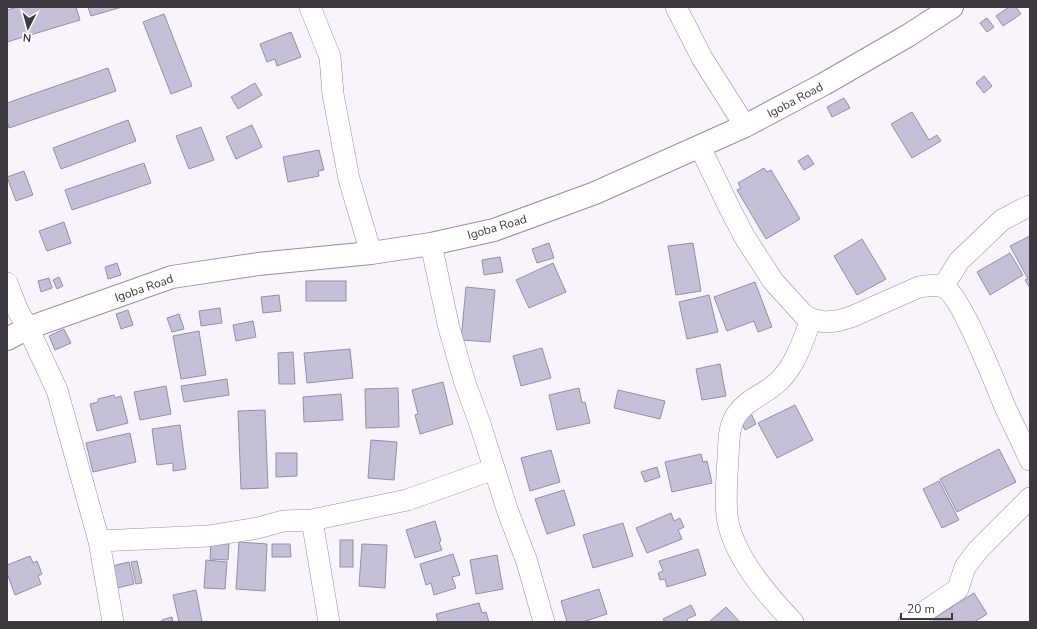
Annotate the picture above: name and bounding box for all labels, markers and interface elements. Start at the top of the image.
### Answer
north arrow [8,8,48,48]
text: N [22,30,32,45]
street label: Igoba Road [764,79,826,121]
street label: Igoba Road [465,211,529,243]
street label: Igoba Road [112,270,176,306]
scale bar [901,595,952,621]
text: 20 m [907,601,935,617]

